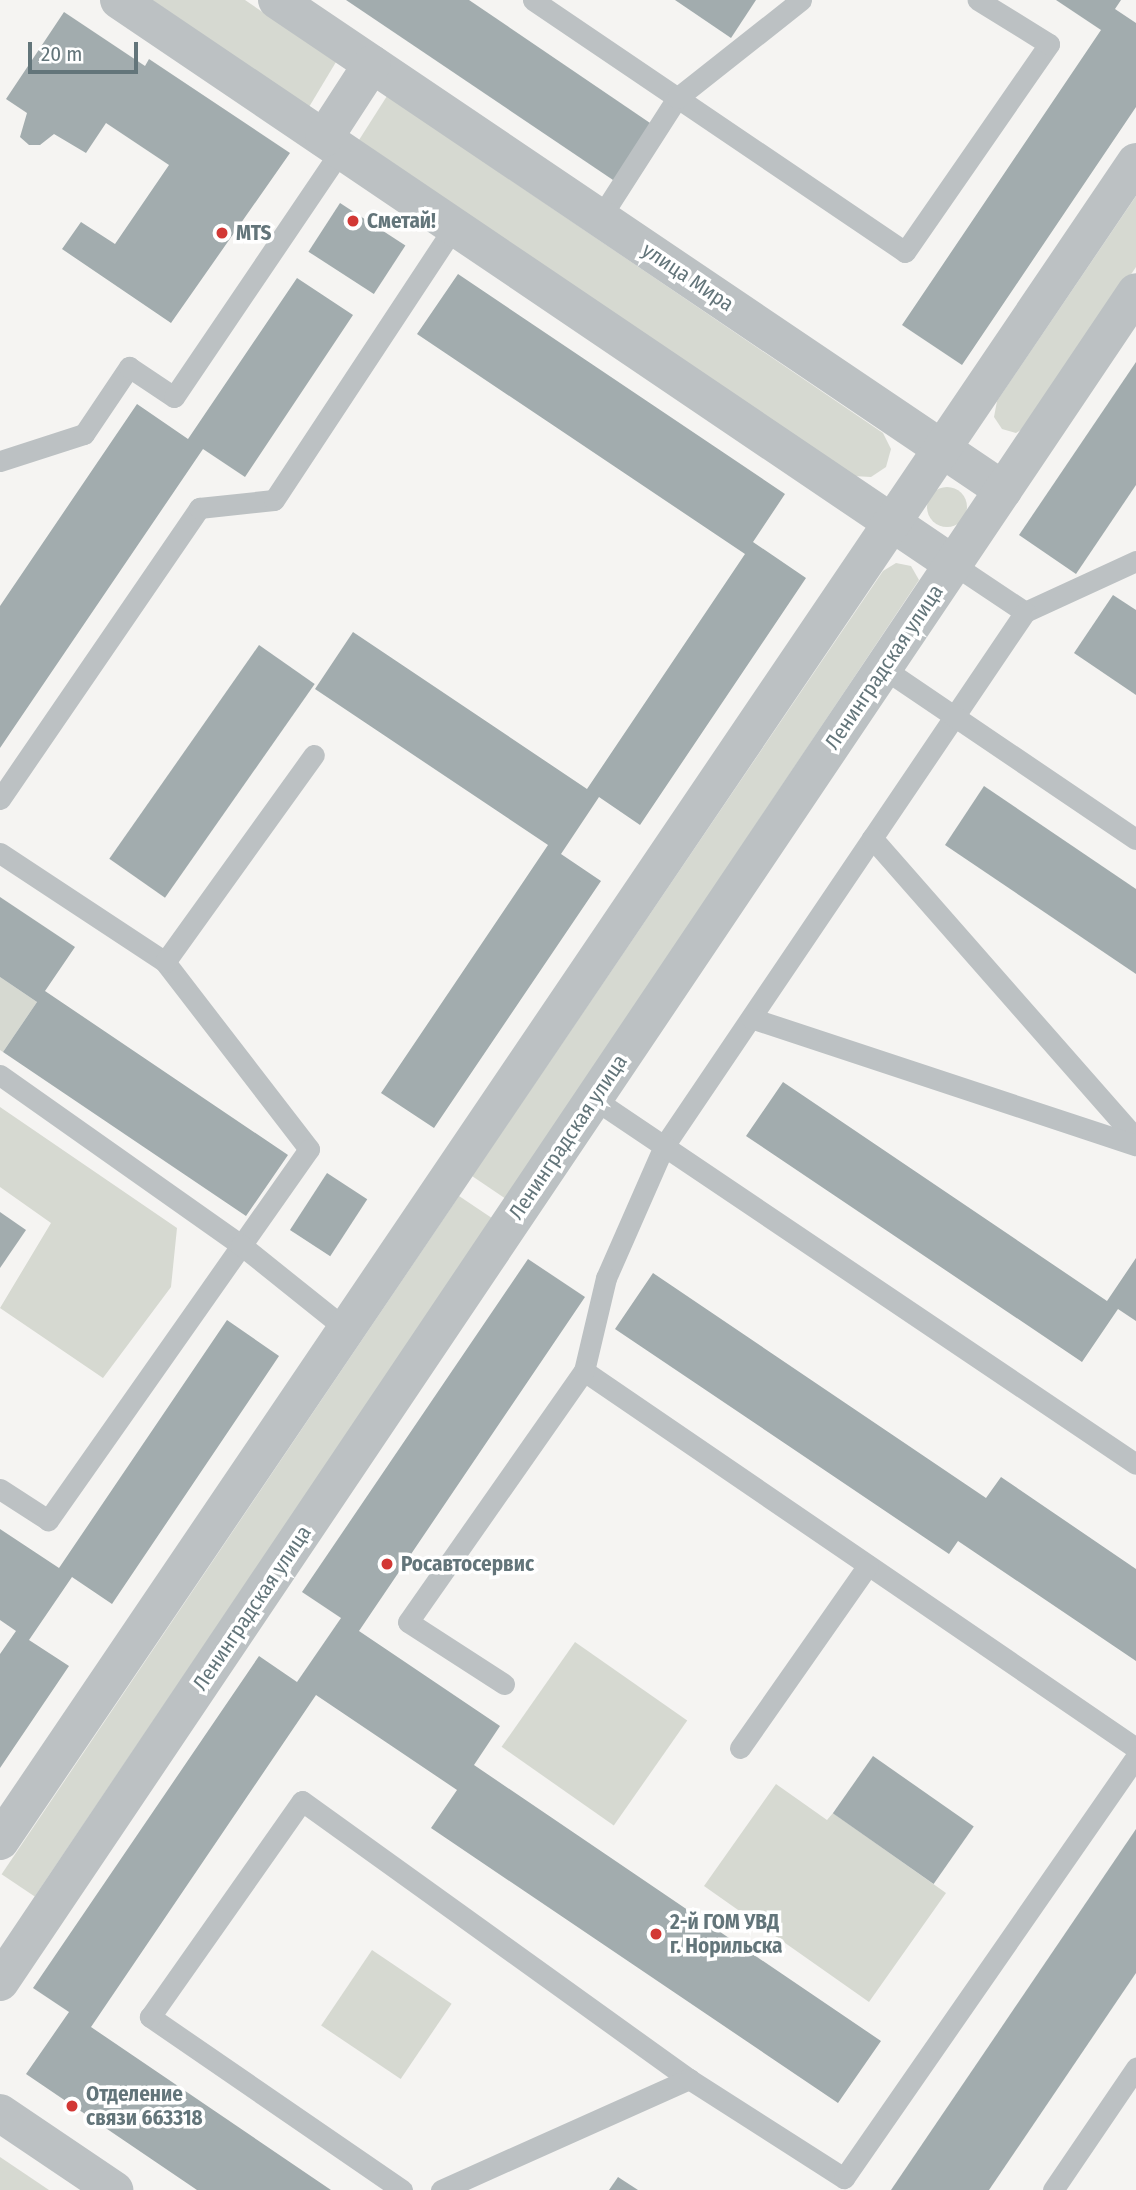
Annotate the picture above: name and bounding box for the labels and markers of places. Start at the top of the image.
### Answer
place label: Сметай! [367,208,436,234]
marker: Сметай! [345,213,361,229]
place label: MTS [236,220,272,246]
marker: MTS [214,225,230,241]
place label: Росавтосервис [401,1551,534,1577]
marker: Росавтосервис [379,1556,395,1572]
place label: 2-й ГОМ УВД г. Норильска [670,1909,782,1959]
marker: 2-й ГОМ УВД г. Норильска [648,1926,664,1942]
place label: Отделение связи 663318 [86,2081,203,2131]
marker: Отделение связи 663318 [64,2098,80,2114]

